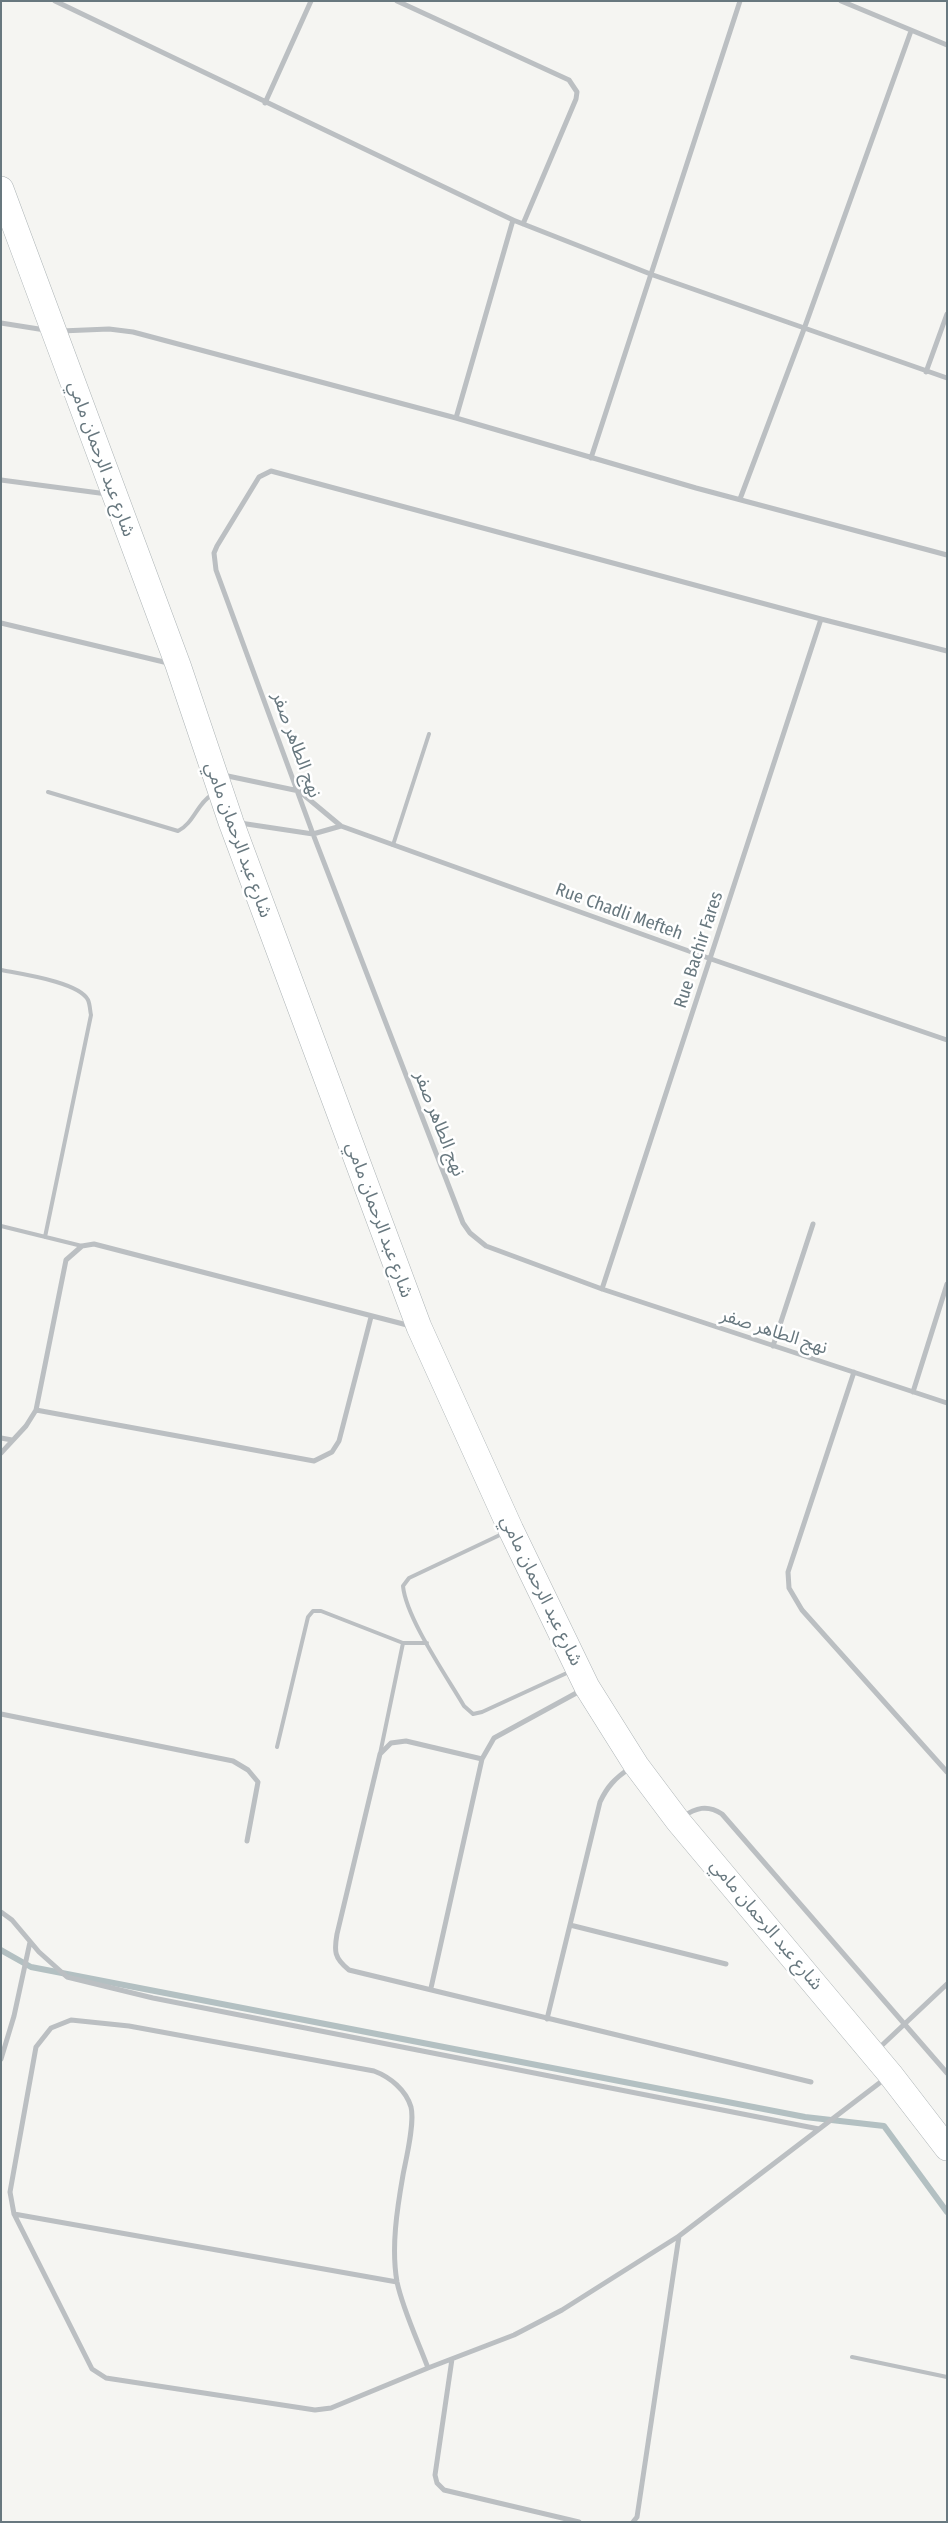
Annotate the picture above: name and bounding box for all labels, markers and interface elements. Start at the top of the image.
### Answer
street label: شارع عبد الرحمان مامي [63,378,139,540]
street label: نهج الطاهر صفر [267,689,325,801]
street label: شارع عبد الرحمان مامي [200,759,276,921]
street label: Rue Chadli Mefteh [552,879,686,945]
street label: Rue Bachir Fares [670,889,728,1011]
street label: نهج الطاهر صفر [409,1068,469,1180]
street label: شارع عبد الرحمان مامي [341,1139,417,1301]
street label: نهج الطاهر صفر [718,1305,830,1359]
street label: شارع عبد الرحمان مامي [495,1513,587,1669]
street label: شارع عبد الرحمان مامي [705,1855,827,1995]

